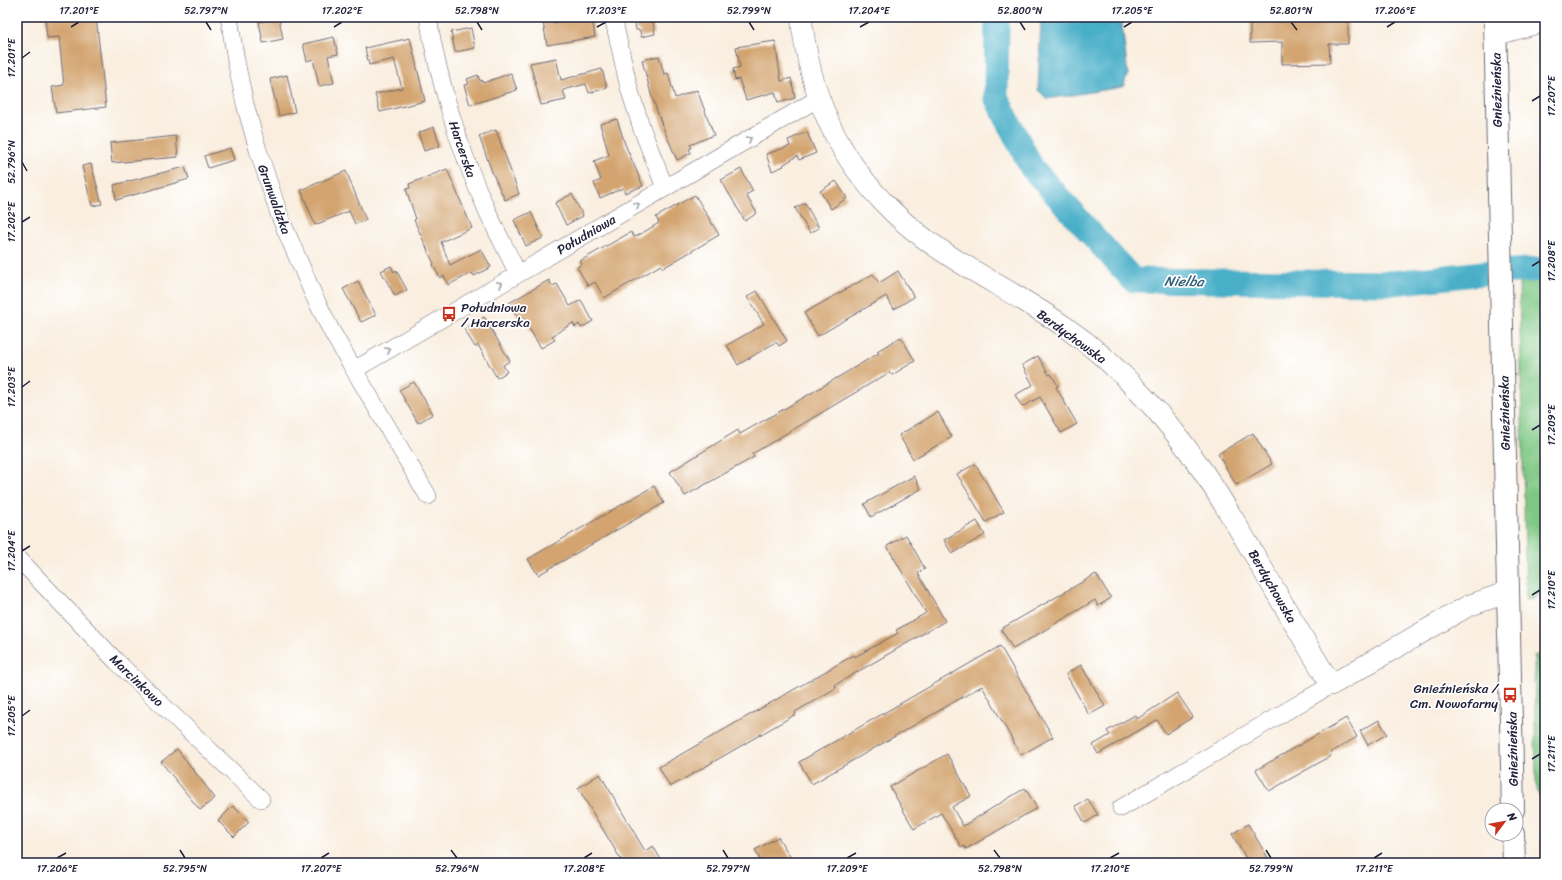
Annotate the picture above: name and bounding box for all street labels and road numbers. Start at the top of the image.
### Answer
street label: Gnieźnieńska [1484,52,1509,127]
street label: Harcerska [442,118,483,181]
street label: Grunwaldzka [251,161,298,238]
street label: Południowa [552,208,621,261]
street label: Berdychowska [1032,303,1112,370]
street label: Gnieźnieńska [1492,375,1517,450]
street label: Berdychowska [1242,545,1303,628]
street label: Marcinkowo [104,648,170,713]
street label: Gnieźnieńska [1500,711,1525,786]

